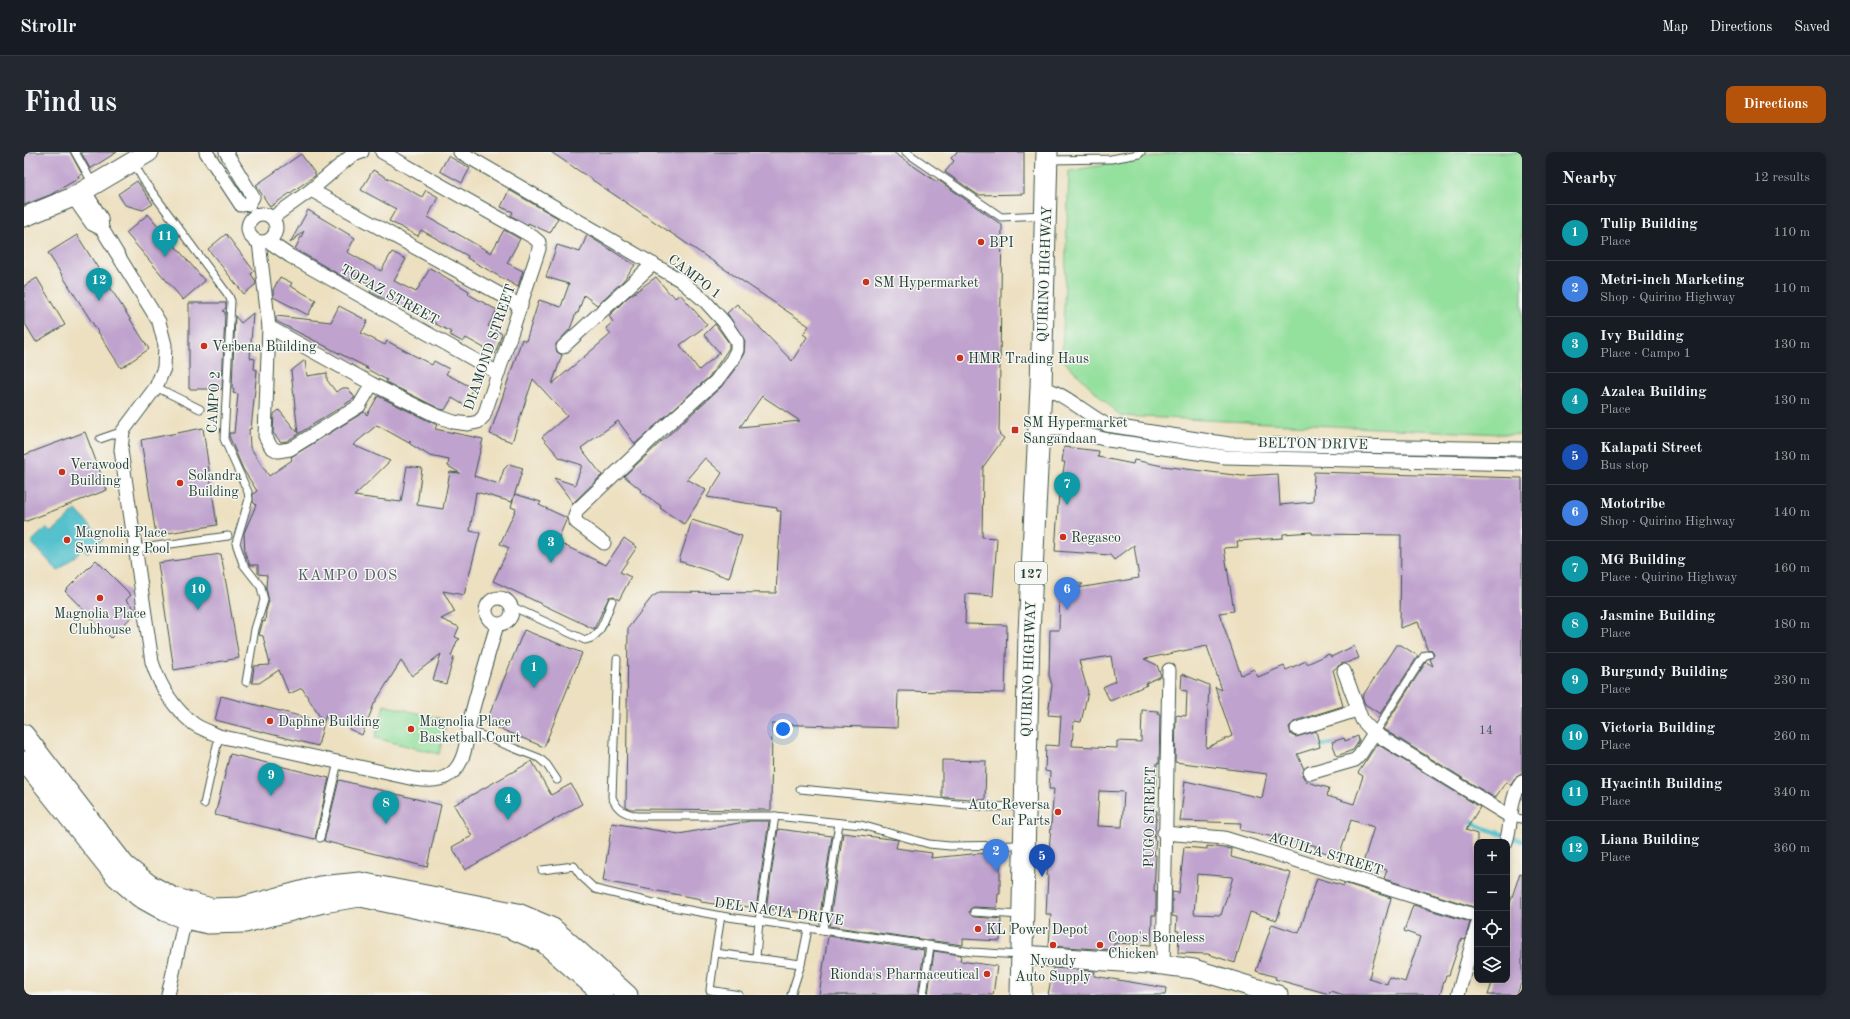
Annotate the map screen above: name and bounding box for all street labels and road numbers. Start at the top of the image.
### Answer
street label: QUIRINO HIGHWAY [1036,206,1054,342]
street label: CAMPO 1 [665,252,723,302]
street label: TOPAZ STREET [338,262,441,328]
street label: DIAMOND STREET [462,282,518,412]
street label: CAMPO 2 [205,371,223,434]
street label: BELTON DRIVE [1258,436,1368,452]
road number: 127 [1015,562,1047,584]
street label: QUIRINO HIGHWAY [1020,601,1038,737]
street label: PUGO STREET [1142,766,1158,868]
street label: AGUILA STREET [1267,830,1384,878]
street label: DEL NACIA DRIVE [713,896,845,928]

